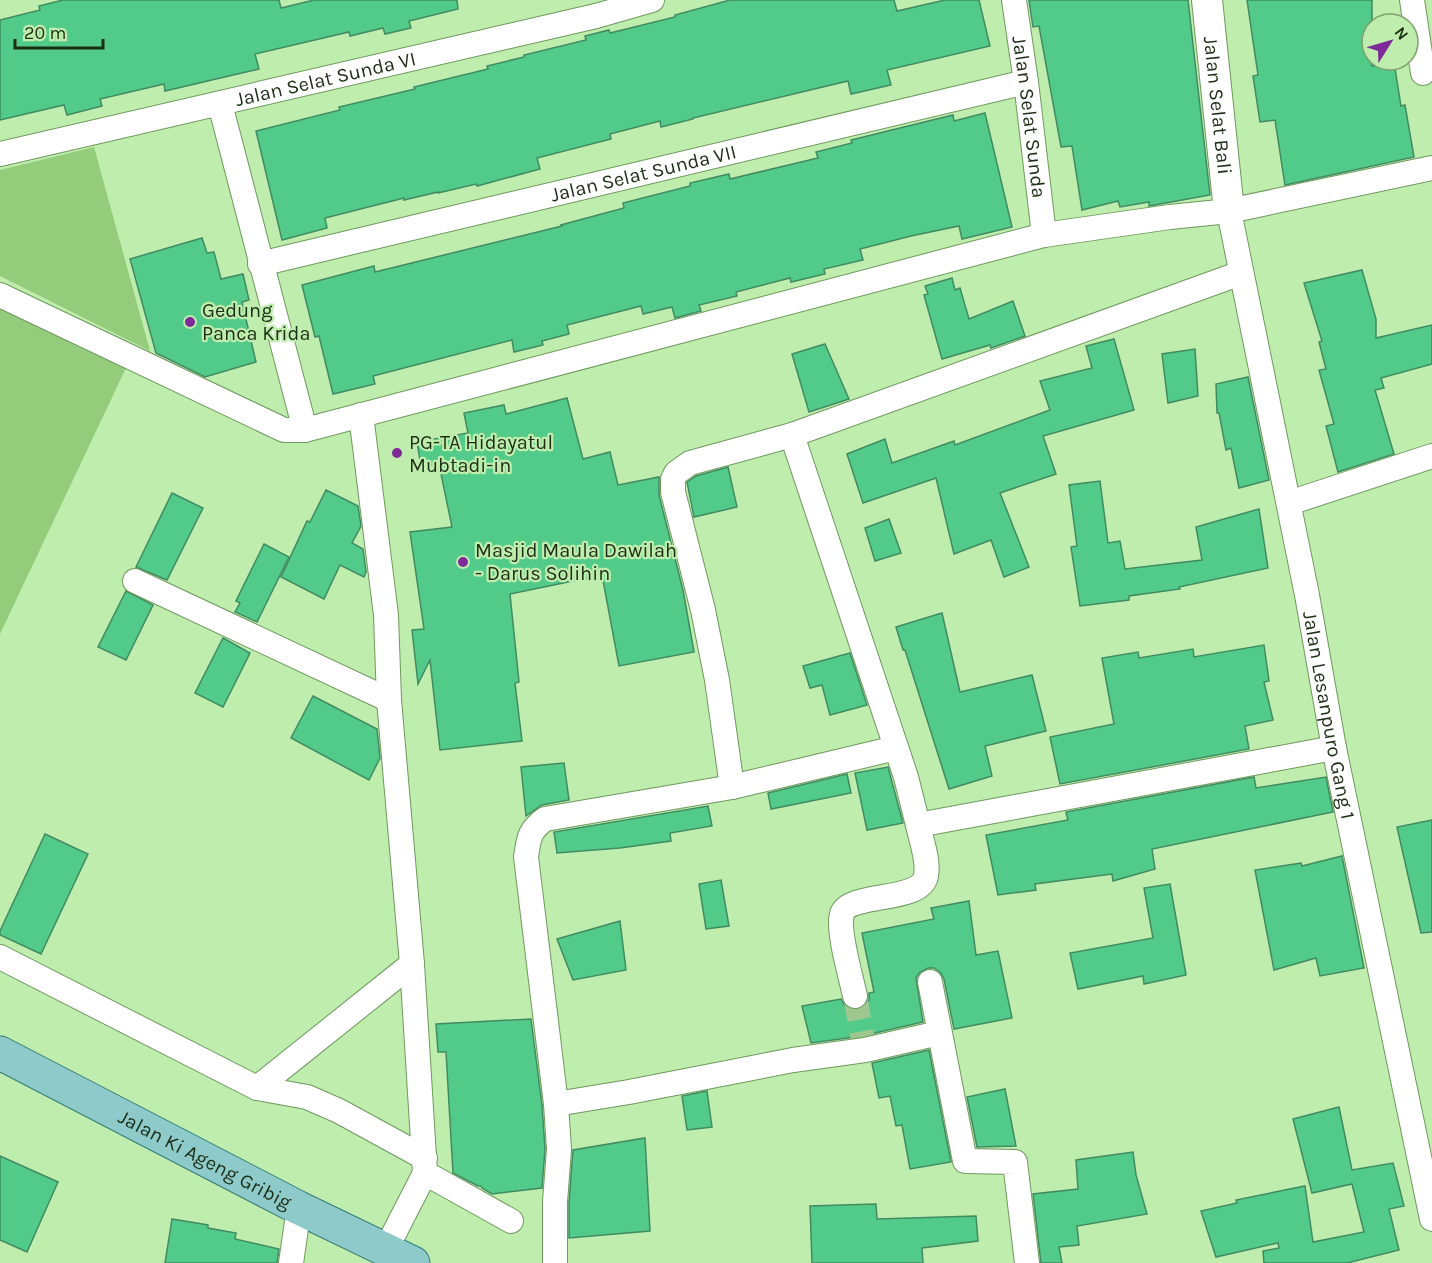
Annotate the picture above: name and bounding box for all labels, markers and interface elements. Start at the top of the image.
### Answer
scale bar [15,12,104,50]
north arrow [1360,12,1420,72]
text: 20 m [24,22,66,44]
text: N [1391,23,1413,44]
street label: Jalan Selat Sunda [1007,35,1051,199]
street label: Jalan Selat Bali [1199,35,1236,176]
street label: Jalan Selat Sunda VI [233,47,418,111]
street label: Jalan Selat Sunda VII [548,140,739,207]
place label: Gedung Panca Krida [202,299,310,345]
marker: Gedung Panca Krida [183,315,197,329]
place label: PG-TA Hidayatul Mubtadi-in [409,431,553,477]
marker: PG-TA Hidayatul Mubtadi-in [390,446,404,460]
place label: Masjid Maula Dawilah - Darus Solihin [475,539,677,585]
marker: Masjid Maula Dawilah - Darus Solihin [456,555,470,569]
street label: Jalan Lesanpuro Gang 1 [1298,609,1360,821]
street label: Jalan Ki Ageng Gribig [114,1105,295,1214]

